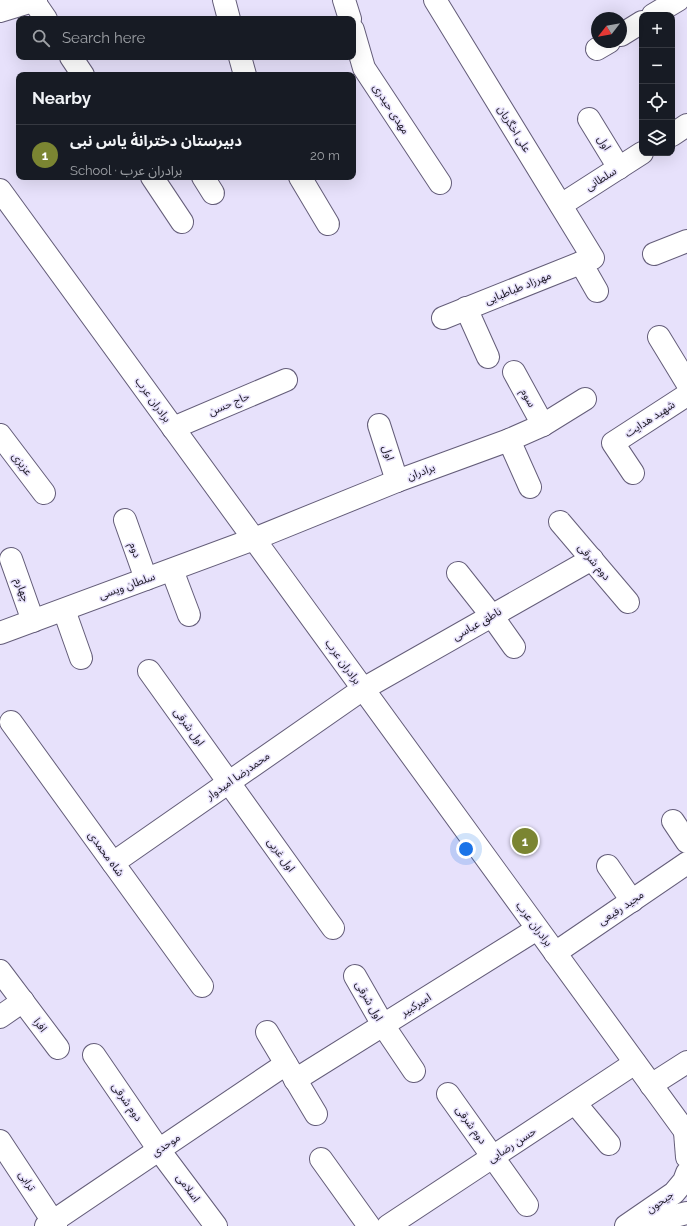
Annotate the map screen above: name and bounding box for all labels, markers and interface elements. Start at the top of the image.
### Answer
north arrow [591,12,627,48]
map controls [639,12,675,156]
button: + [639,12,675,48]
search box [16,16,356,60]
icon: search [30,27,52,49]
text: Search here [62,29,145,47]
button: − [639,48,675,84]
street label: مهدی حیدری [370,81,412,137]
button: locate [639,84,675,120]
text: Nearby [32,88,91,108]
street label: علی اخگریان [495,103,534,155]
button: layers [639,120,675,156]
text: دبیرستان دخترانهٔ یاس نبی [70,132,242,150]
street label: اول [594,133,614,153]
text: 1 [42,148,48,163]
text: 20 m [310,148,340,163]
text: School · برادران عرب [70,163,182,178]
street label: سلطانی [583,164,619,194]
street label: مهرزاد طباطبایی [483,269,553,307]
street label: برادران عرب [132,375,174,425]
street label: سوم [517,386,539,410]
street label: حاج حسن [206,389,252,419]
street label: شهید هدایت [623,398,678,440]
street label: اول [379,444,397,462]
street label: عزیزی [9,450,35,479]
street label: برادران [405,461,437,483]
street label: دوم [125,540,144,560]
street label: دوم شرقی [574,541,613,584]
street label: سلطان ویسی [97,570,157,602]
street label: چهارم [11,576,32,604]
street label: ناطق عباسی [450,605,504,643]
street label: برادران عرب [322,637,364,687]
street label: اول شرقی [171,706,207,748]
street label: محمدرضا امیدوار [203,749,272,803]
pin: 1 [512,826,538,856]
street label: شاه محمدی [85,829,127,879]
street label: اول غربی [264,836,298,874]
your location [456,839,476,859]
street label: مجید رفیعی [596,888,646,928]
street label: برادران عرب [513,899,555,949]
street label: اول شرقی [352,979,386,1023]
street label: امیرکبیر [398,991,434,1020]
street label: افرا [31,1015,49,1035]
street label: دوم شرقی [108,1080,145,1124]
street label: دوم شرقی [452,1103,489,1147]
street label: حسن رضایی [485,1124,539,1165]
street label: موحدی [149,1131,183,1159]
street label: ترابی [16,1169,38,1193]
street label: اسلامی [173,1171,203,1205]
street label: جیحون [644,1188,677,1216]

